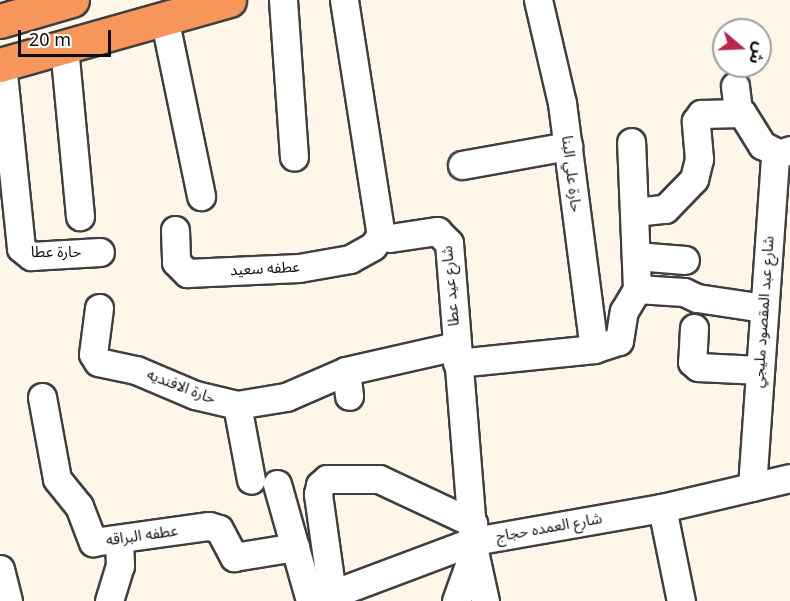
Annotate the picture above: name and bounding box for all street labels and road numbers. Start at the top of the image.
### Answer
street label: حارة علي البنا [557,135,585,213]
street label: شارع عبد المقصود مليجي [750,235,778,389]
street label: حارة عطا [31,244,81,262]
street label: شارع عيد عطا [439,245,463,327]
street label: عطفه سعيد [230,258,300,280]
street label: حارة الافنديه [144,366,218,408]
street label: شارع العمده حجاج [495,510,603,546]
street label: عطفه البراقه [105,522,179,550]

